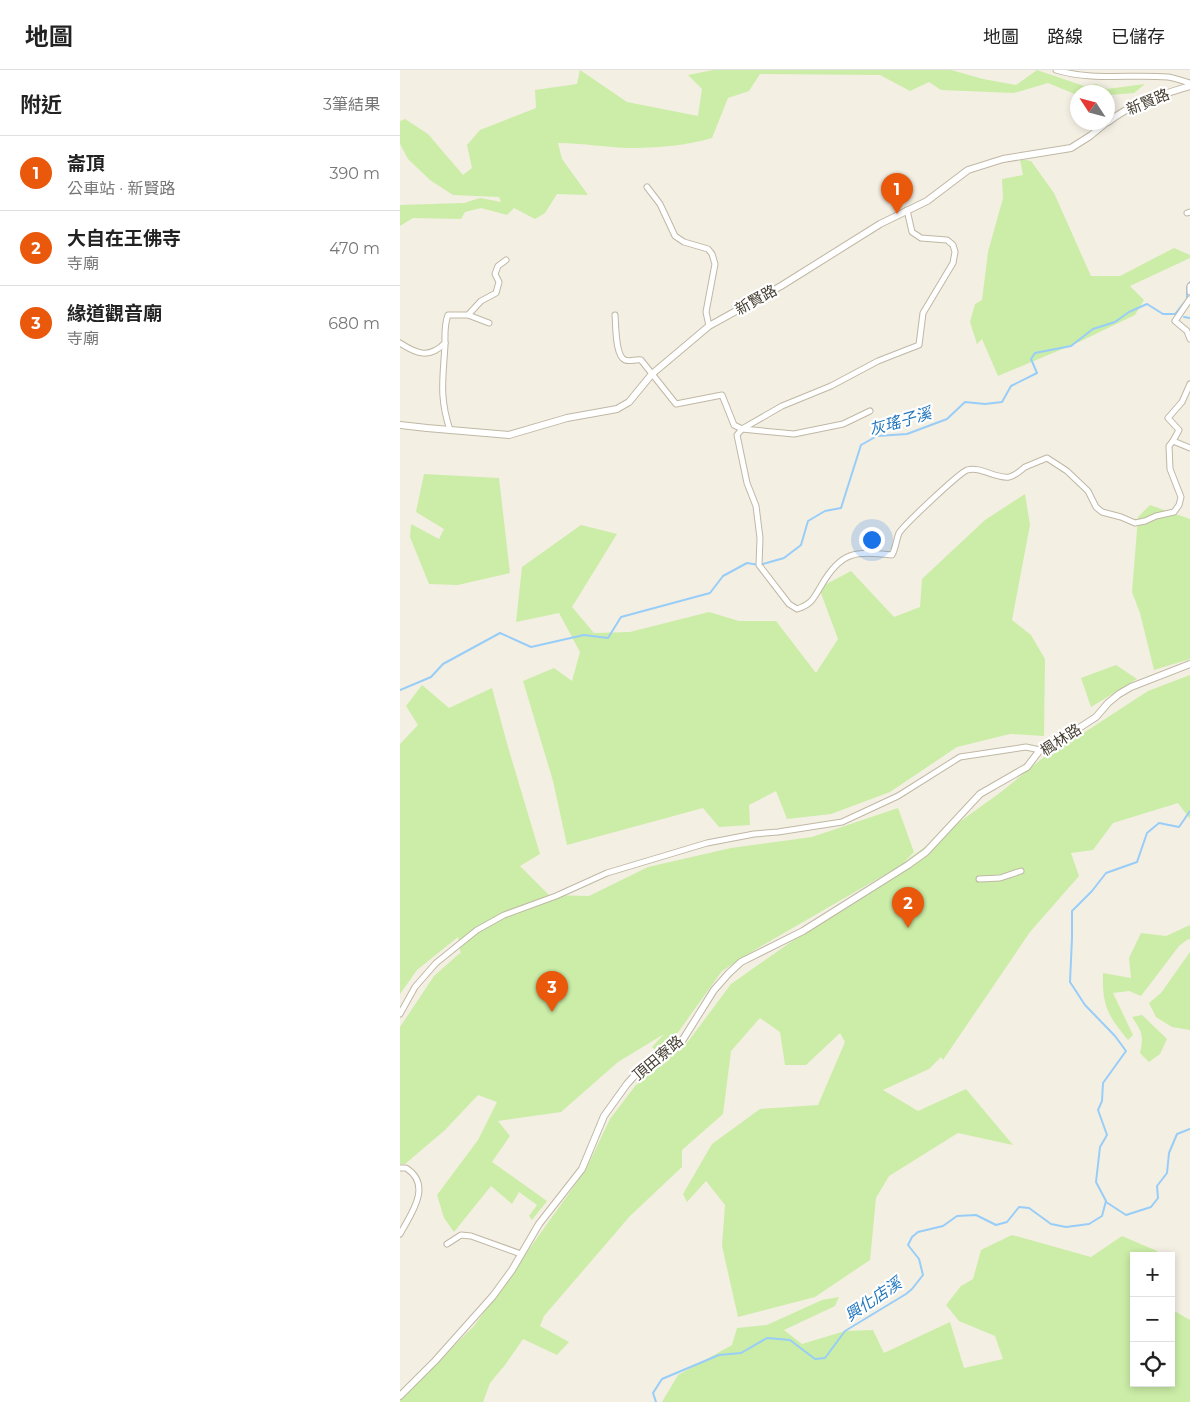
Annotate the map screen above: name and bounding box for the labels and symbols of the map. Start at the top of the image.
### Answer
street label: 新賢路 [1123,84,1172,119]
north arrow [1070,85,1115,130]
pin: 1 [881,173,913,214]
street label: 新賢路 [731,280,780,319]
water label: 灰瑤子溪 [867,403,935,439]
your location [859,527,885,553]
street label: 楓林路 [1037,719,1085,760]
pin: 2 [892,887,924,928]
pin: 3 [536,971,568,1012]
street label: 頂田寮路 [629,1031,687,1084]
water label: 興化店溪 [841,1273,907,1325]

